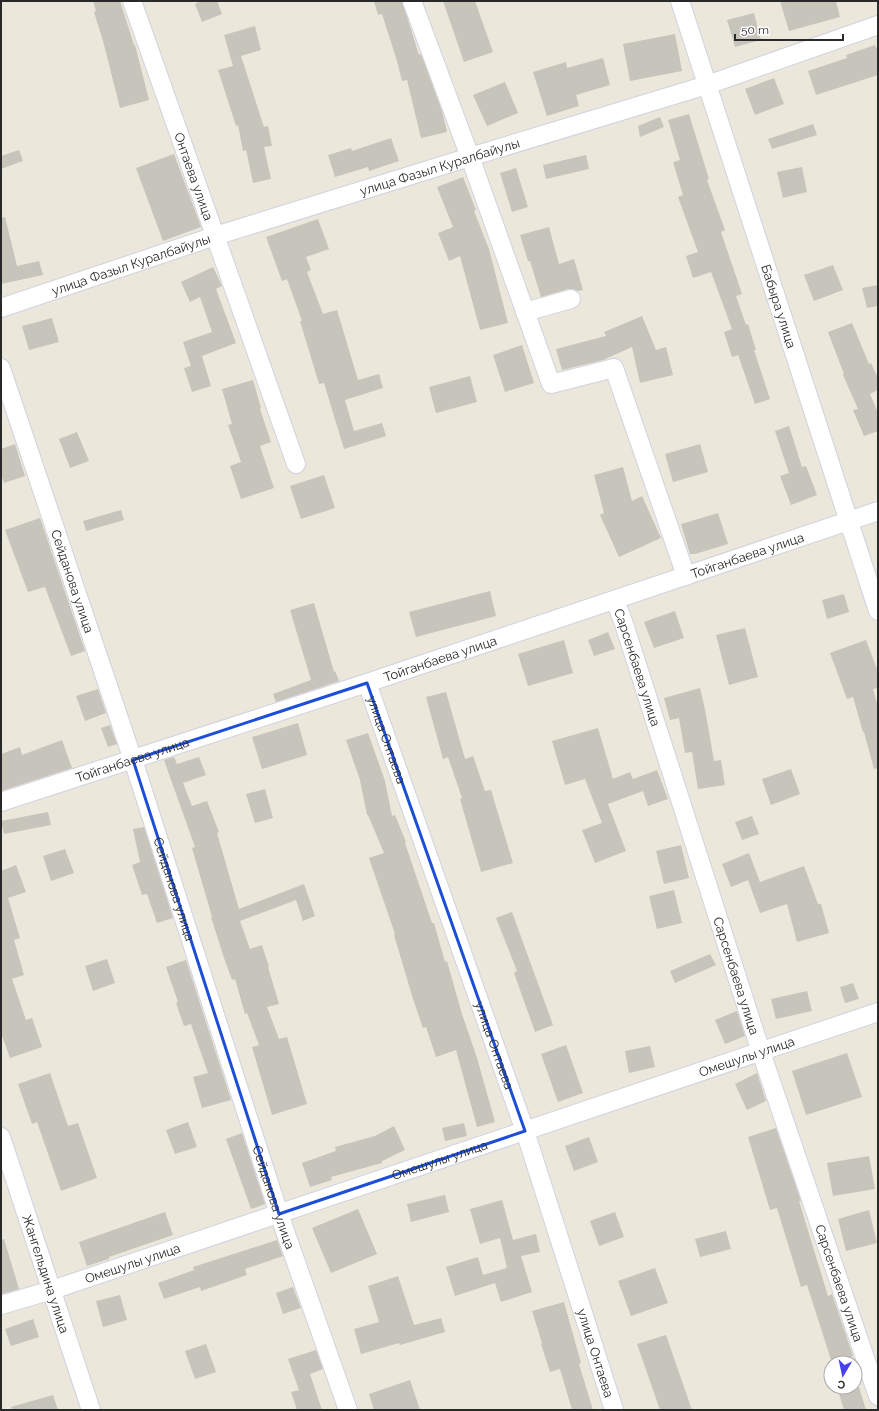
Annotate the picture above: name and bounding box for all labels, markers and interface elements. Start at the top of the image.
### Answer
scale bar [735,16,843,42]
text: 50 m [741,23,769,37]
street label: Онтаева улица [172,130,217,222]
street label: улица Фазыл Куралбайулы [358,135,522,198]
street label: улица Фазыл Куралбайулы [49,231,212,298]
street label: Бабыра улица [759,263,800,350]
street label: Сейданова улица [48,528,97,635]
street label: Тойганбаева улица [689,529,806,581]
street label: Сарсенбаева улица [611,606,664,728]
street label: Тойганбаева улица [382,632,499,684]
street label: улица Онтаева [365,694,409,786]
street label: Тойганбаева улица [74,734,191,785]
street label: Сейданова улица [151,835,198,943]
street label: Сарсенбаева улица [711,915,762,1037]
street label: улица Онтаева [472,999,517,1091]
street label: Омешулы улица [697,1033,796,1079]
street label: Омешулы улица [390,1137,489,1183]
street label: Сейданова улица [250,1144,298,1251]
street label: Жангельдина улица [20,1213,73,1335]
street label: Сарсенбаева улица [813,1222,866,1344]
street label: Омешулы улица [83,1240,182,1286]
street label: улица Онтаева [575,1307,617,1399]
north arrow [823,1355,863,1395]
text: С [836,1377,846,1391]

